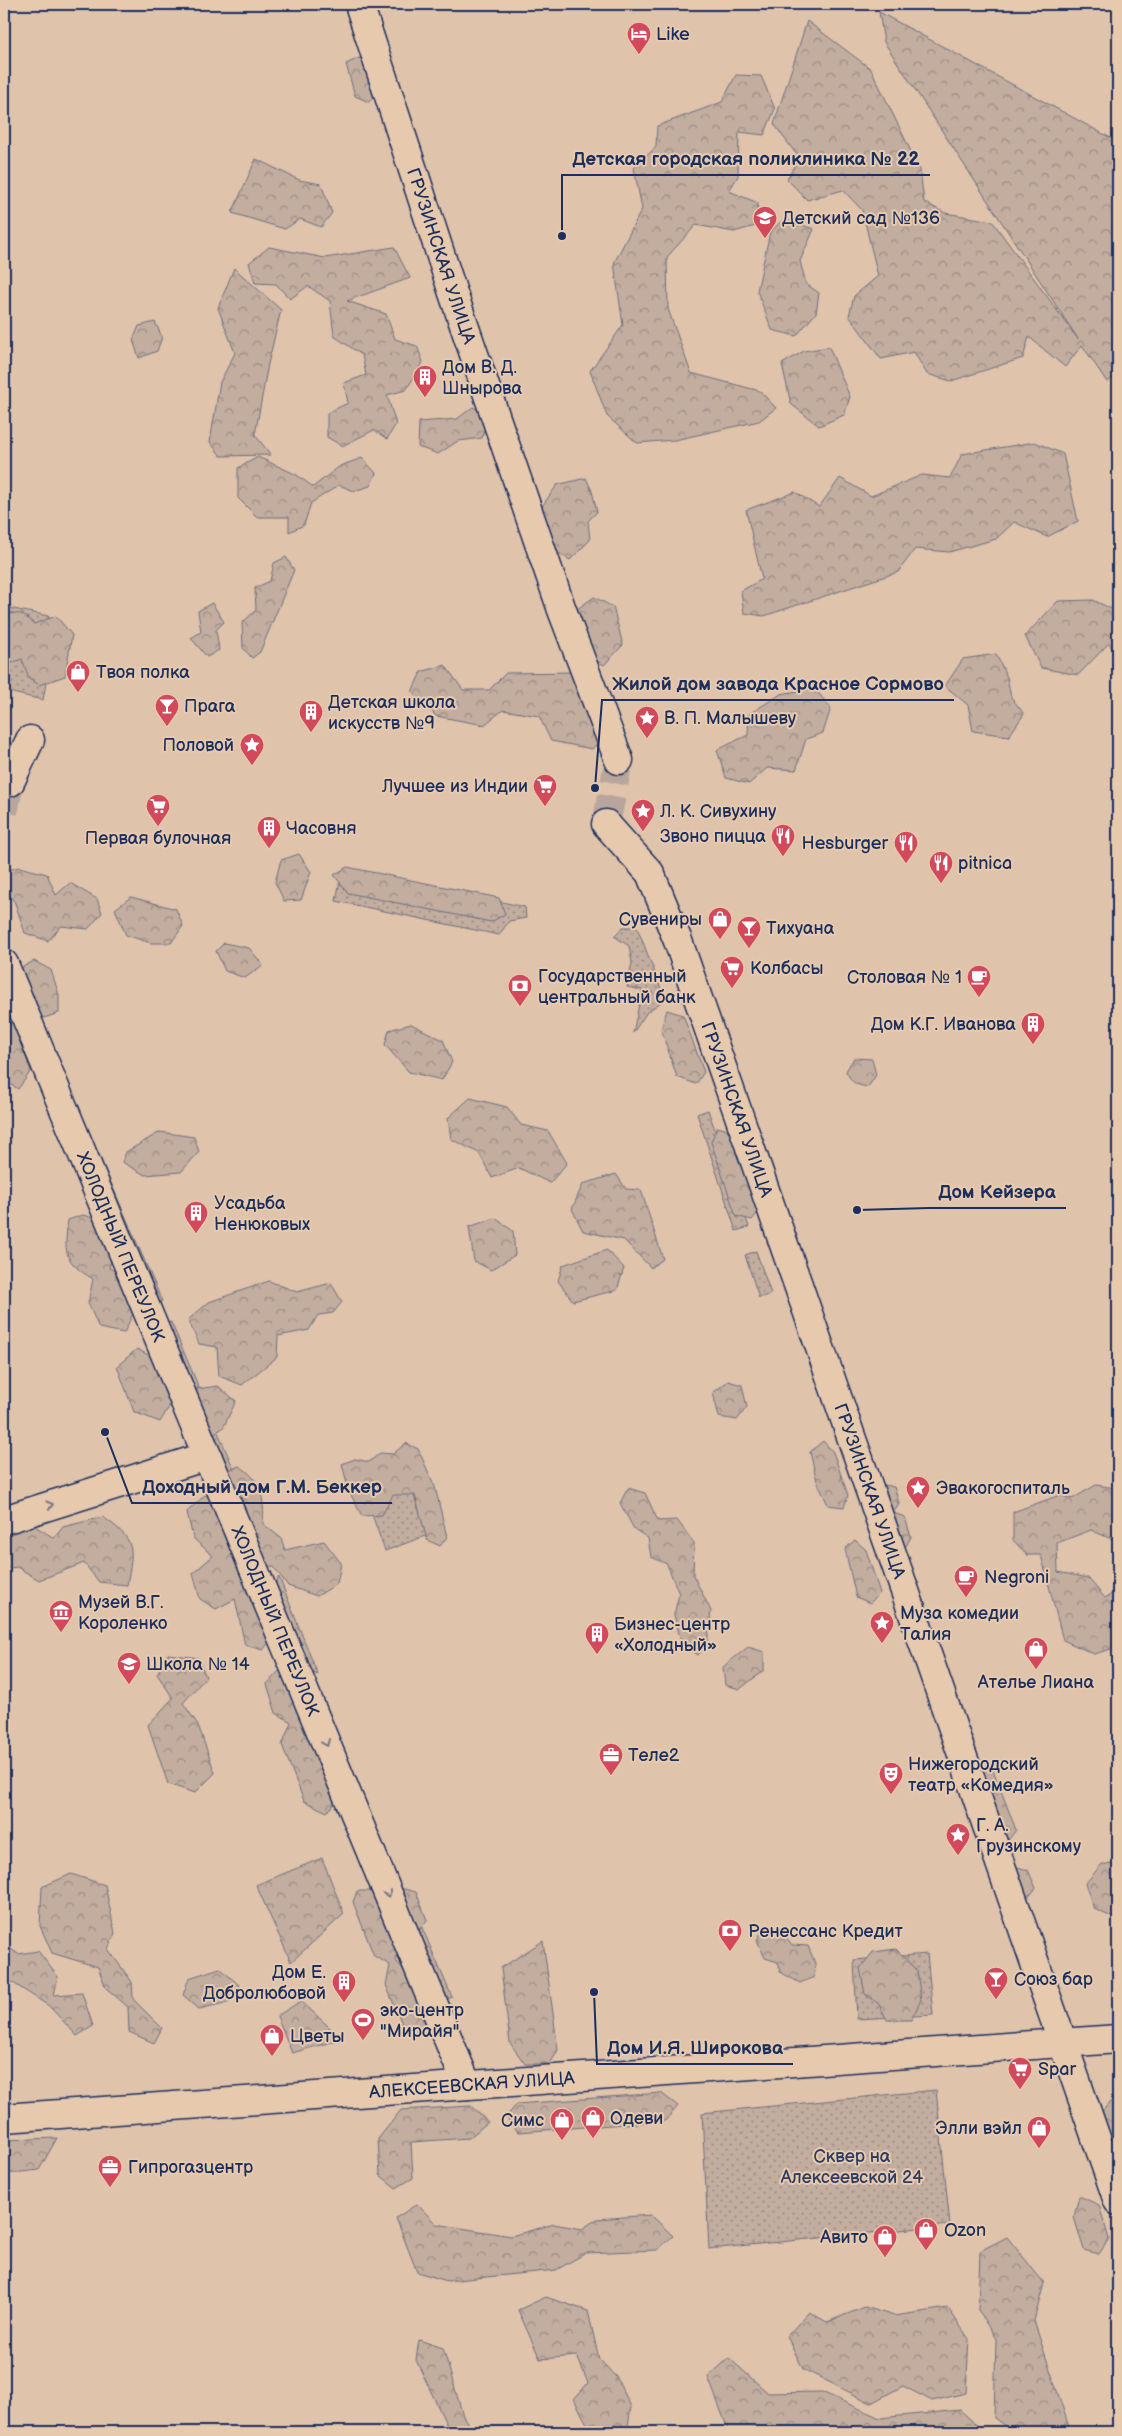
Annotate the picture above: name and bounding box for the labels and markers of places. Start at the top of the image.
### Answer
hotel icon: Like [626,21,652,55]
place label: Like [656,24,690,45]
callout: Детская городская поликлиника № 22 [562,141,930,175]
school or university icon: Детский сад №136 [752,205,778,239]
place label: Детский сад №136 [782,208,940,229]
place label: Дом В. Д. Шнырова [442,357,523,399]
building icon: Дом В. Д. Шнырова [412,364,438,398]
shop icon: Твоя полка [65,659,91,693]
place label: Твоя полка [96,662,190,683]
callout: Жилой дом завода Красное Сормово [602,666,954,700]
place label: Детская школа искусств №9 [328,692,456,734]
bar icon: Прага [154,693,180,727]
place label: Прага [184,696,236,717]
building icon: Детская школа искусств №9 [298,699,324,733]
place icon: В. П. Малышеву [634,705,660,739]
place label: В. П. Малышеву [664,708,797,729]
place icon: Половой [239,732,265,766]
place label: Половой [163,735,234,756]
supermarket icon: Лучшее из Индии [532,773,558,807]
place label: Лучшее из Индии [381,776,528,797]
supermarket icon: Первая булочная [145,793,171,827]
place icon: Л. К. Сивухину [630,798,656,832]
place label: Л. К. Сивухину [659,801,777,822]
building icon: Часовня [256,815,282,849]
place label: Часовня [286,818,356,839]
restaurant icon: Звоно пицца [770,823,796,857]
place label: Звоно пицца [660,826,766,847]
place label: Первая булочная [85,828,231,849]
restaurant icon: Hesburger [893,830,919,864]
place label: Hesburger [802,833,888,854]
restaurant icon: pitnica [928,850,954,884]
place label: pitnica [958,853,1012,874]
shop icon: Сувениры [707,906,733,940]
place label: Сувениры [619,909,702,930]
bar icon: Тихуана [736,915,762,949]
place label: Тихуана [766,918,835,939]
supermarket icon: Колбасы [719,955,745,989]
place label: Колбасы [750,958,823,979]
cafe icon: Столовая № 1 [966,964,992,998]
place label: Государственный центральный банк [538,966,696,1008]
place label: Столовая № 1 [847,967,962,988]
bank icon: Государственный центральный банк [507,973,533,1007]
building icon: Дом К.Г. Иванова [1020,1011,1046,1045]
place label: Дом К.Г. Иванова [871,1014,1016,1035]
callout: Дом Кейзера [929,1174,1066,1208]
place label: Усадьба Ненюковых [214,1193,310,1235]
building icon: Усадьба Ненюковых [183,1200,209,1234]
callout: Доходный дом Г.М. Беккер [132,1469,392,1503]
place icon: Эвакогоспиталь [905,1475,931,1509]
place label: Эвакогоспиталь [936,1478,1070,1499]
cafe icon: Negroni [953,1564,979,1598]
place label: Negroni [984,1567,1049,1588]
place label: Музей В.Г. Короленко [78,1592,167,1634]
museum icon: Музей В.Г. Короленко [48,1599,74,1633]
place label: Муза комедии Талия [900,1603,1019,1645]
place icon: Муза комедии Талия [869,1610,895,1644]
place label: Бизнес-центр «Холодный» [614,1614,730,1656]
building icon: Бизнес-центр «Холодный» [584,1621,610,1655]
shop icon: Ателье Лиана [1023,1636,1049,1670]
school or university icon: Школа № 14 [116,1651,142,1685]
place label: Школа № 14 [146,1654,250,1675]
place label: Ателье Лиана [977,1672,1095,1693]
office icon: Теле2 [598,1742,624,1776]
place label: Теле2 [628,1745,680,1766]
place label: Нижегородский театр «Комедия» [908,1754,1054,1796]
theatre icon: Нижегородский театр «Комедия» [878,1761,904,1795]
place label: Г. А. Грузинскому [976,1815,1082,1857]
place icon: Г. А. Грузинскому [945,1822,971,1856]
bank icon: Ренессанс Кредит [717,1918,743,1952]
place label: Ренессанс Кредит [748,1921,904,1942]
place label: Дом Е. Добролюбовой [203,1962,326,2004]
bar icon: Союз бар [983,1966,1009,2000]
building icon: Дом Е. Добролюбовой [331,1969,357,2003]
place label: Союз бар [1014,1969,1093,1990]
place label: эко-центр "Мирайя" [380,2000,464,2042]
sports icon: эко-центр "Мирайя" [350,2007,376,2041]
shop icon: Цветы [259,2023,285,2057]
place label: Цветы [290,2026,345,2047]
callout: Дом И.Я. Широкова [597,2030,793,2064]
supermarket icon: Spar [1007,2056,1033,2090]
place label: Spar [1038,2059,1077,2080]
shop icon: Одеви [580,2105,606,2139]
shop icon: Симс [549,2107,575,2141]
place label: Одеви [610,2108,663,2129]
place label: Симс [501,2110,544,2131]
shop icon: Элли вэйл [1026,2115,1052,2149]
place label: Элли вэйл [935,2118,1022,2139]
office icon: Гипрогазцентр [97,2154,123,2188]
place label: Гипрогазцентр [128,2157,253,2178]
shop icon: Ozon [913,2217,939,2251]
place label: Ozon [944,2220,986,2241]
shop icon: Авито [872,2224,898,2258]
place label: Авито [819,2227,868,2248]

